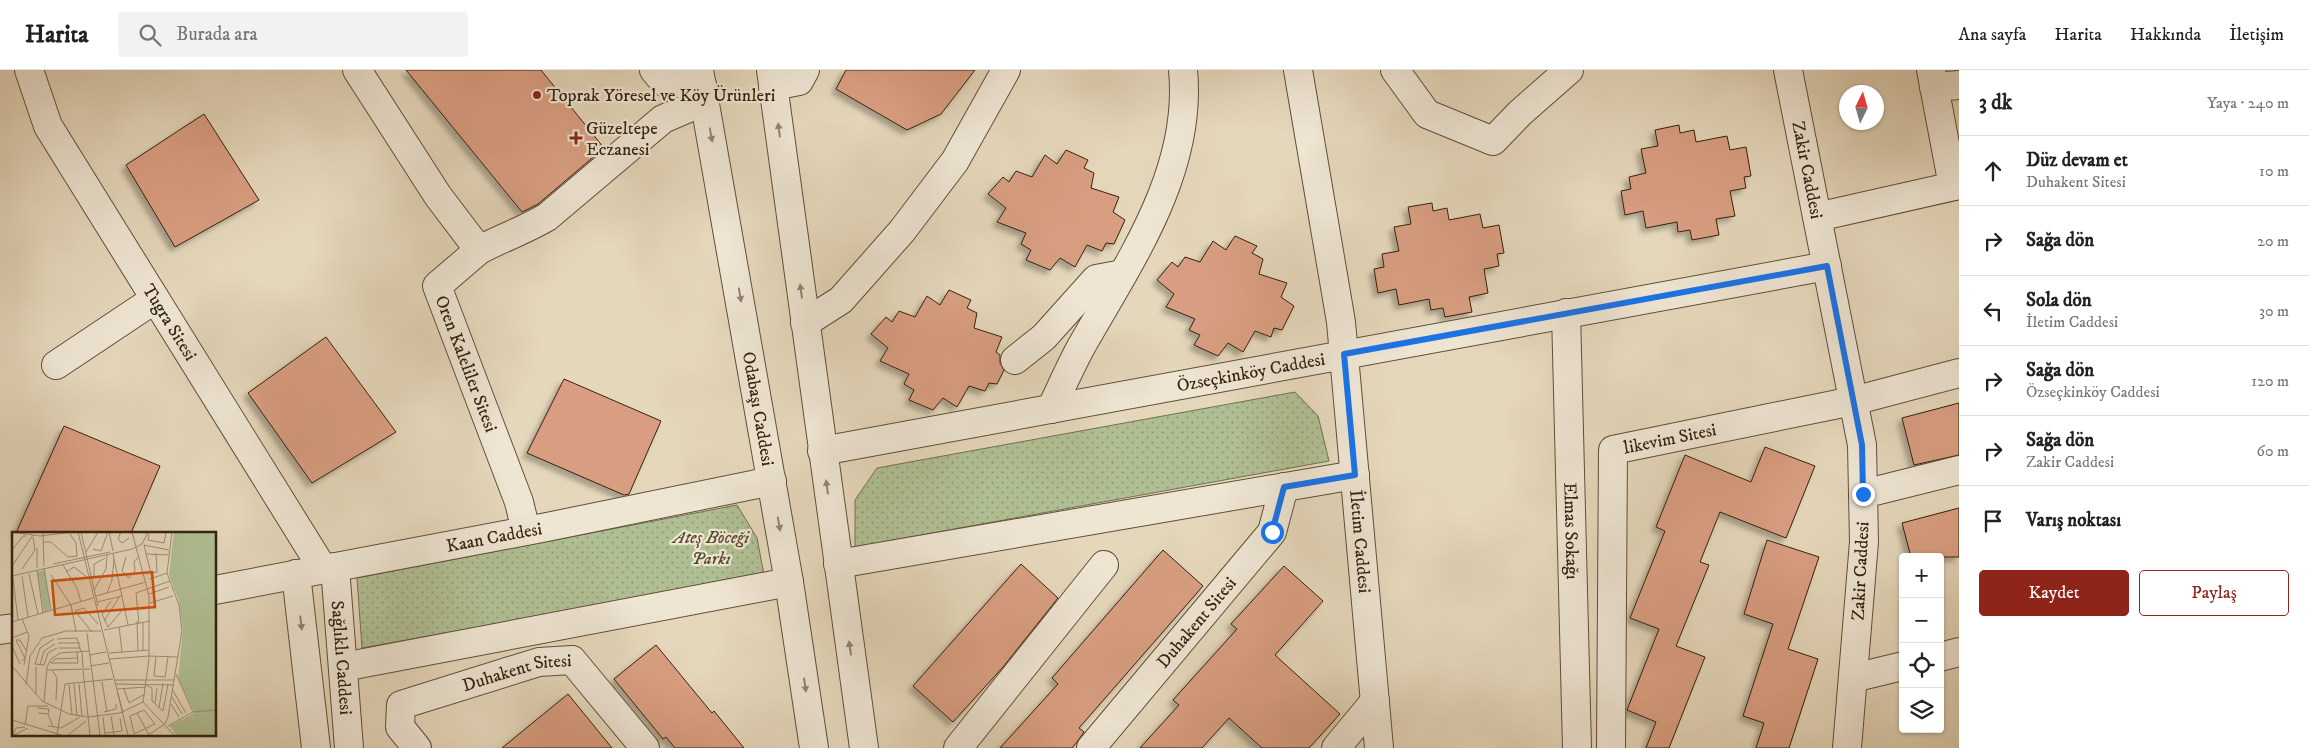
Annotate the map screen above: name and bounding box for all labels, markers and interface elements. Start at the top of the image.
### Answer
search box [118,12,468,57]
text: Harita [25,20,88,50]
icon: search [136,21,164,49]
text: Burada ara [176,23,258,46]
text: Ana sayfa [1959,24,2026,46]
text: Harita [2054,24,2102,46]
text: Hakkında [2130,24,2201,46]
text: İletişim [2229,24,2284,46]
place label: Toprak Yöresel ve Köy Ürünleri [547,85,775,107]
north arrow [1839,85,1884,130]
marker: Toprak Yöresel ve Köy Ürünleri [531,89,543,101]
text: 3 dk [1979,90,2012,116]
text: Yaya · 240 m [2207,93,2289,113]
place label: Güzeltepe Eczanesi [586,118,658,161]
street label: Zakir Caddesi [1786,120,1827,221]
one-way arrow [775,122,783,138]
one-way arrow [707,128,715,144]
marker: Güzeltepe Eczanesi [570,132,582,144]
text: Düz devam et [2026,149,2128,172]
icon: ahead [1979,157,2007,185]
text: 10 m [2259,161,2289,181]
text: Duhakent Sitesi [2026,172,2126,192]
icon: right [1979,227,2007,255]
text: Sağa dön [2026,229,2094,252]
text: 20 m [2257,231,2289,251]
street label: Tugra Sitesi [137,280,201,365]
one-way arrow [796,283,804,299]
one-way arrow [736,287,744,303]
text: Sola dön [2026,289,2092,312]
street label: Oren Kaleliler Sitesi [430,292,502,436]
icon: left [1979,297,2007,325]
text: 30 m [2259,301,2289,321]
text: İletim Caddesi [2026,312,2118,332]
street label: Özseçkinköy Caddesi [1175,349,1327,397]
street label: Odabaşı Caddesi [737,350,778,468]
text: Sağa dön [2026,359,2094,382]
icon: right [1979,367,2007,395]
text: 120 m [2251,371,2289,391]
text: Özseçkinköy Caddesi [2026,382,2160,402]
street label: likevim Sitesi [1622,419,1718,460]
text: Sağa dön [2026,429,2094,452]
icon: right [1979,437,2007,465]
text: 60 m [2257,441,2289,461]
text: Zakir Caddesi [2026,452,2114,472]
one-way arrow [823,479,831,495]
street label: Elmas Sokağı [1558,482,1583,580]
route end [1852,483,1875,506]
street label: İletim Caddesi [1344,489,1375,594]
icon: arrive [1979,507,2007,535]
text: Varış noktası [2026,509,2121,532]
one-way arrow [776,517,784,533]
street label: Kaan Caddesi [445,518,544,558]
route start [1261,521,1284,544]
street label: Zakir Caddesi [1847,521,1875,621]
park label: Ateş Böceği Parkı [671,527,750,570]
inset map [12,532,216,736]
map controls [1899,553,1944,733]
button: + [1899,553,1944,598]
button: Kaydet [1979,570,2129,616]
button: Paylaş [2139,570,2289,616]
street label: Duhakent Sitesi [1153,573,1242,673]
button: − [1899,598,1944,643]
street label: Sağlıklı Caddesi [326,600,356,716]
one-way arrow [298,615,306,631]
one-way arrow [845,639,853,655]
button: locate [1899,643,1944,688]
street label: Duhakent Sitesi [460,650,572,697]
one-way arrow [801,677,809,693]
button: layers [1899,688,1944,733]

